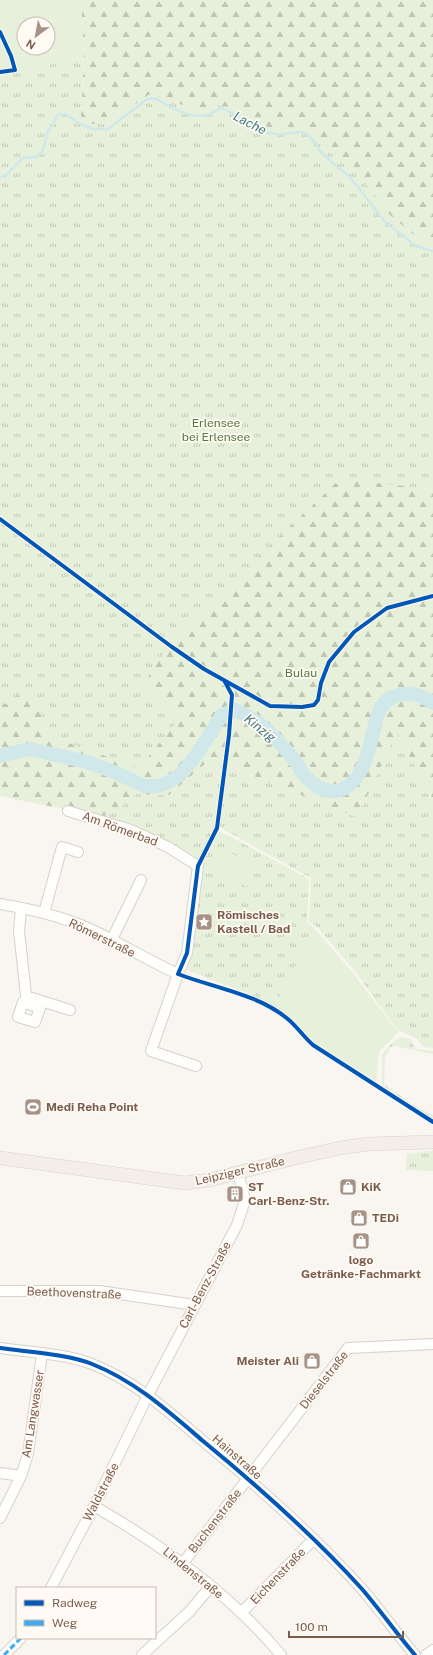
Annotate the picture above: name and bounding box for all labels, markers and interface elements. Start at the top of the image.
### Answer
north arrow [16,16,56,56]
text: N [24,37,38,52]
water label: Lache [231,108,269,138]
park label: Erlensee bei Erlensee [182,416,250,444]
park label: Bulau [285,666,317,680]
water label: Kinzig [241,711,279,745]
street label: Am Römerbad [80,809,160,849]
place label: Römisches Kastell / Bad [217,908,290,936]
place icon: Römisches Kastell / Bad [194,912,214,932]
street label: Römerstraße [67,916,138,960]
sports icon: Medi Reha Point [23,1097,43,1117]
place label: Medi Reha Point [46,1100,138,1114]
street label: Leipziger Straße [194,1154,286,1188]
shop icon: KiK [338,1177,358,1197]
place label: ST Carl-Benz-Str. [248,1180,330,1208]
place label: KiK [361,1180,382,1194]
building icon: ST Carl-Benz-Str. [225,1184,245,1204]
shop icon: TEDi [349,1208,369,1228]
place label: TEDi [372,1211,399,1225]
shop icon: logo Getränke-Fachmarkt [351,1231,371,1251]
street label: Carl-Benz-Straße [176,1239,234,1331]
place label: logo Getränke-Fachmarkt [301,1253,421,1281]
street label: Beethovenstraße [26,1284,122,1302]
street label: Dieselstraße [297,1348,351,1412]
shop icon: Meister Ali [302,1351,322,1371]
place label: Meister Ali [237,1354,299,1368]
street label: Am Langwasser [19,1369,47,1459]
street label: Hainstraße [209,1432,265,1483]
street label: Waldstraße [80,1460,122,1524]
street label: Buchenstraße [186,1486,245,1556]
street label: Lindenstraße [160,1544,226,1602]
street label: Eichenstraße [248,1545,308,1607]
legend [16,1587,156,1639]
text: Radweg [52,1596,97,1610]
scale bar [289,1613,403,1639]
text: Weg [52,1616,77,1630]
text: 100 m [295,1620,328,1634]

